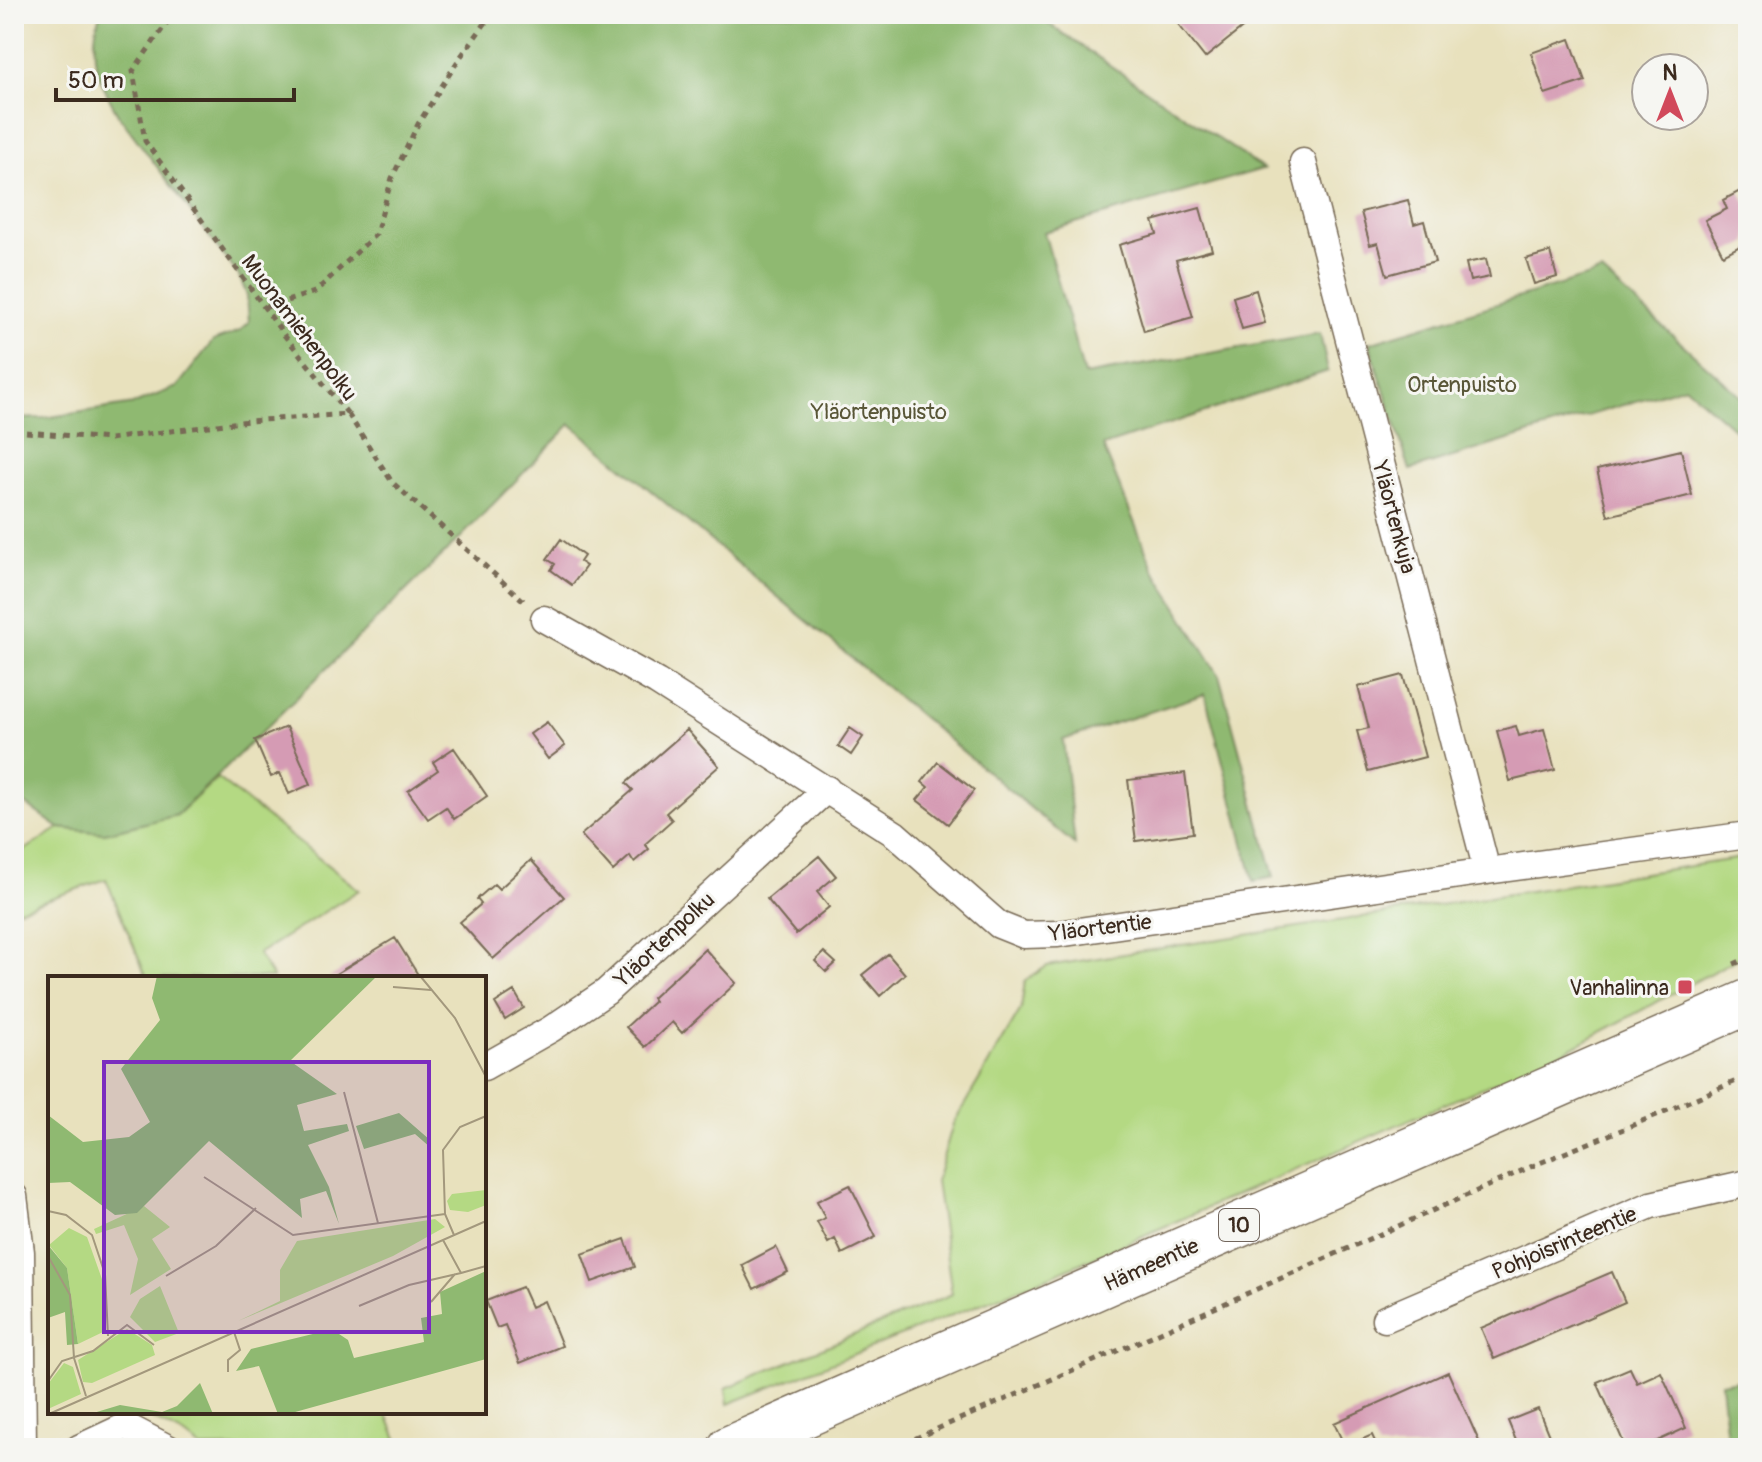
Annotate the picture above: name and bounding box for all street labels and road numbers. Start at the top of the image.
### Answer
street label: Muonamiehenpolku [235,249,363,406]
street label: Yläortenkuja [1365,457,1422,577]
street label: Yläortenpolku [608,886,721,994]
street label: Yläortentie [1046,908,1153,948]
street label: Pohjoisrinteentie [1488,1200,1641,1286]
road number: 10 [1219,1209,1259,1241]
street label: Hämeentie [1100,1232,1203,1298]

